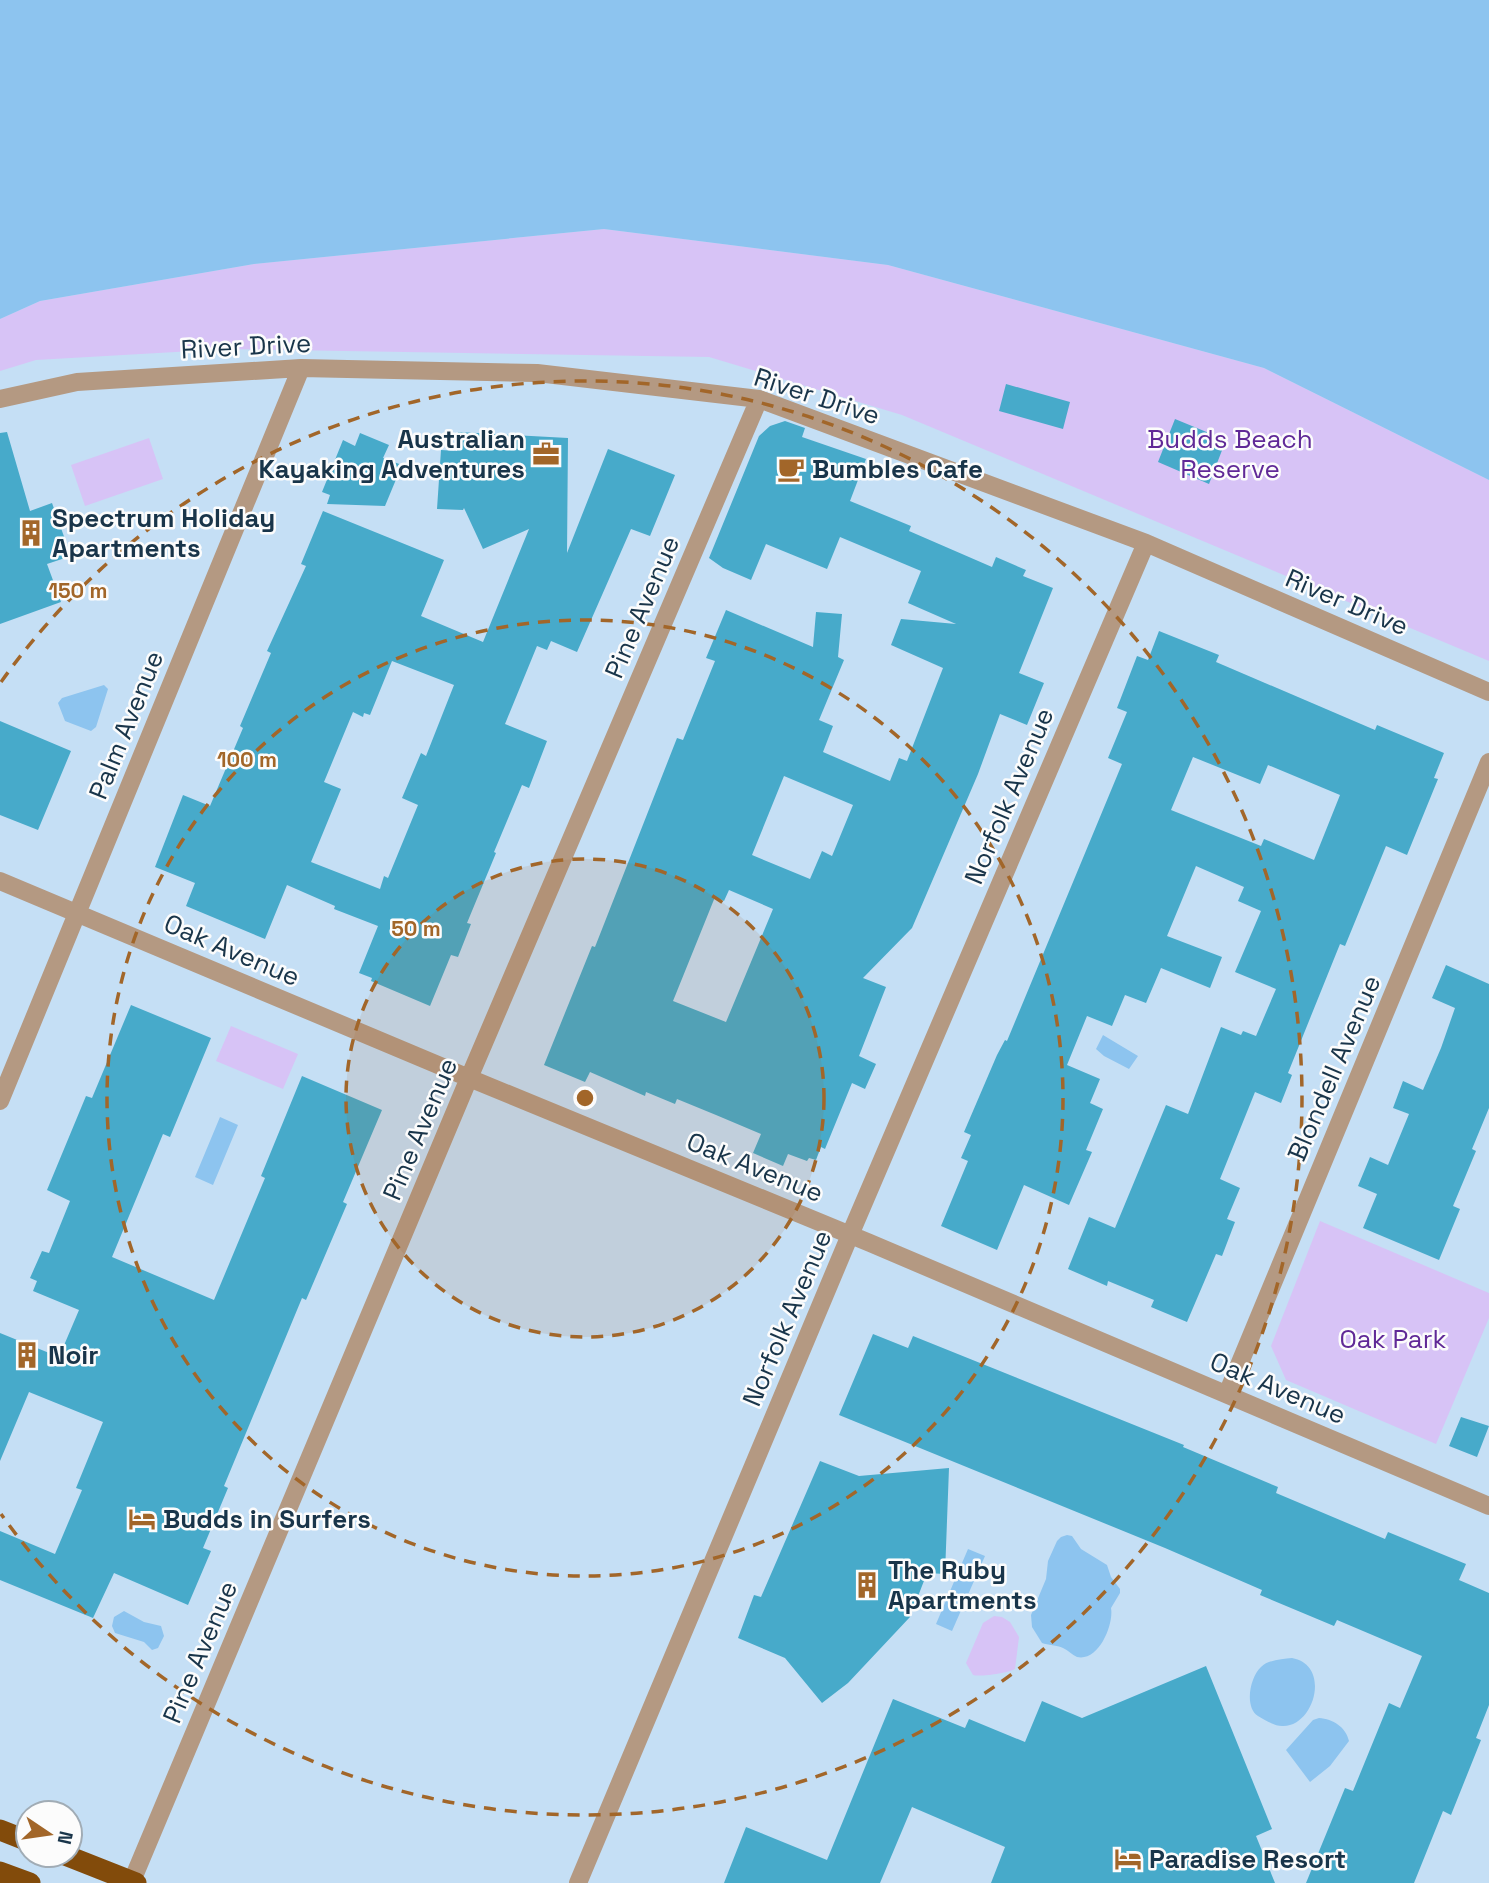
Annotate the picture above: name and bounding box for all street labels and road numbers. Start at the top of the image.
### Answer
street label: River Drive [180,326,312,366]
street label: River Drive [750,360,884,432]
street label: Pine Avenue [597,531,687,683]
street label: River Drive [1280,561,1414,643]
street label: Palm Avenue [81,646,171,804]
street label: Norfolk Avenue [957,703,1061,889]
street label: Oak Avenue [159,906,305,994]
street label: Blondell Avenue [1280,970,1388,1166]
street label: Pine Avenue [375,1053,465,1205]
street label: Oak Avenue [682,1124,828,1210]
street label: Norfolk Avenue [735,1225,839,1411]
street label: Oak Avenue [1205,1344,1351,1432]
street label: Pine Avenue [155,1576,245,1728]

